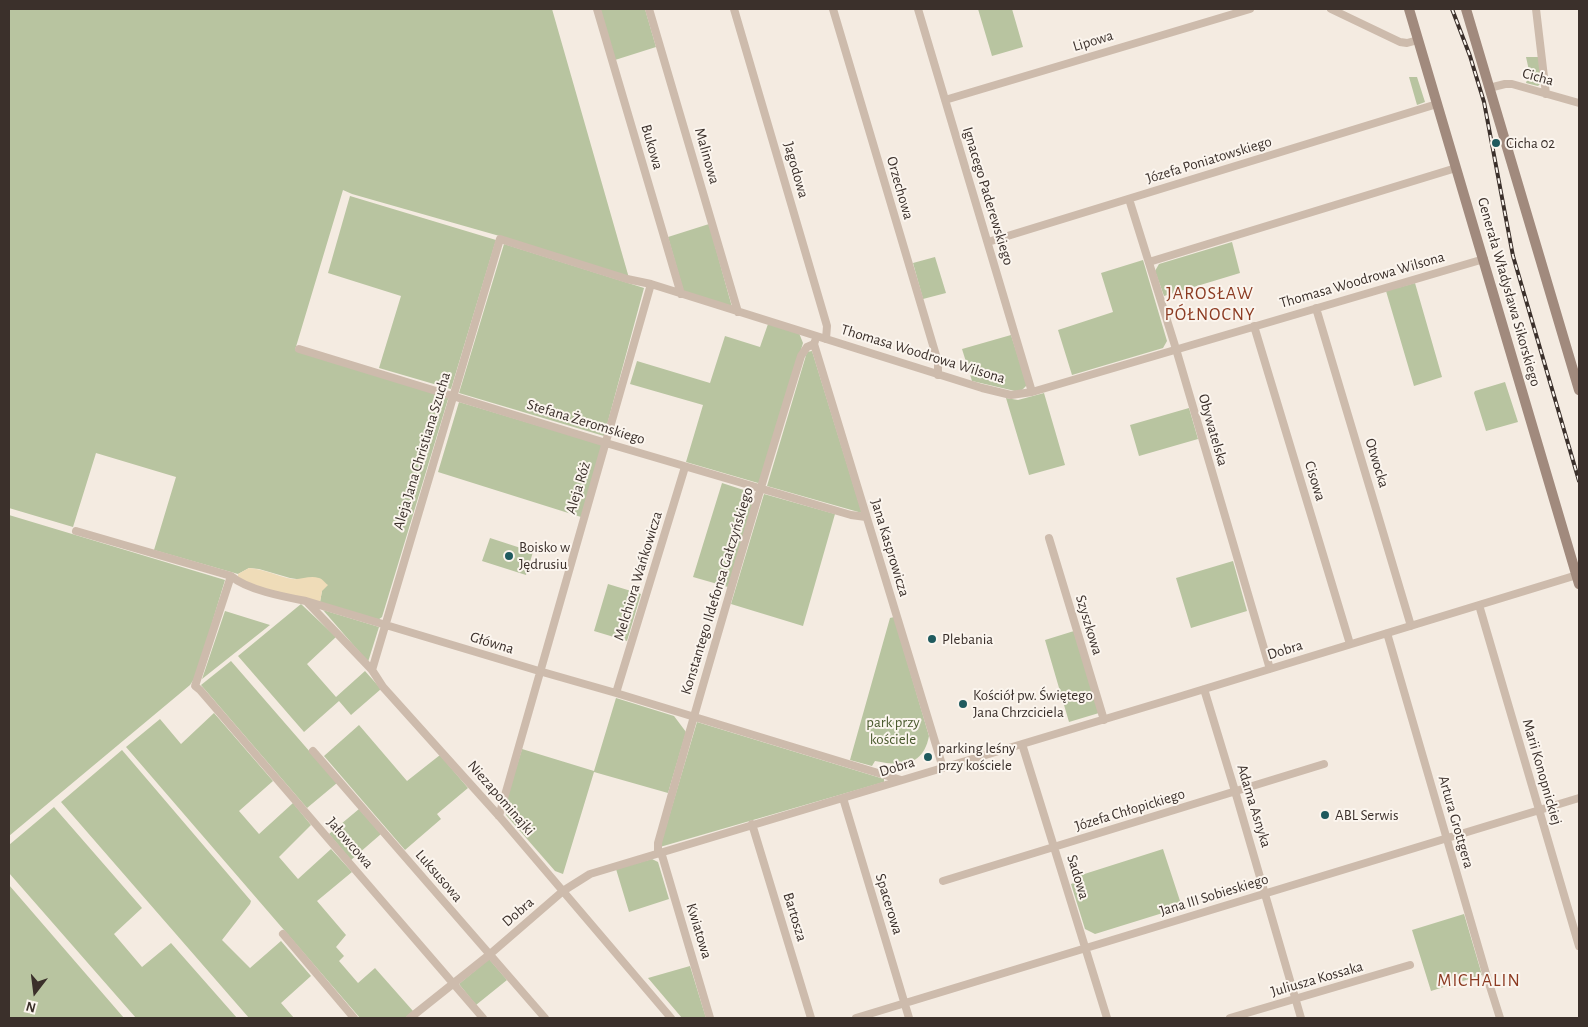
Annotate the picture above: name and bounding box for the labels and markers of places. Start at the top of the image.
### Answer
place label: Cicha 02 [1506,134,1555,152]
marker: Cicha 02 [1490,137,1502,149]
place label: Boisko w Jędrusiu [519,538,570,573]
marker: Boisko w Jędrusiu [503,550,515,562]
place label: Plebania [942,630,993,648]
marker: Plebania [926,633,938,645]
place label: Kościół pw. Świętego Jana Chrzciciela [973,686,1093,721]
marker: Kościół pw. Świętego Jana Chrzciciela [957,698,969,710]
place label: parking leśny przy kościele [938,739,1015,774]
marker: parking leśny przy kościele [922,751,934,763]
place label: ABL Serwis [1335,806,1398,824]
marker: ABL Serwis [1319,809,1331,821]

